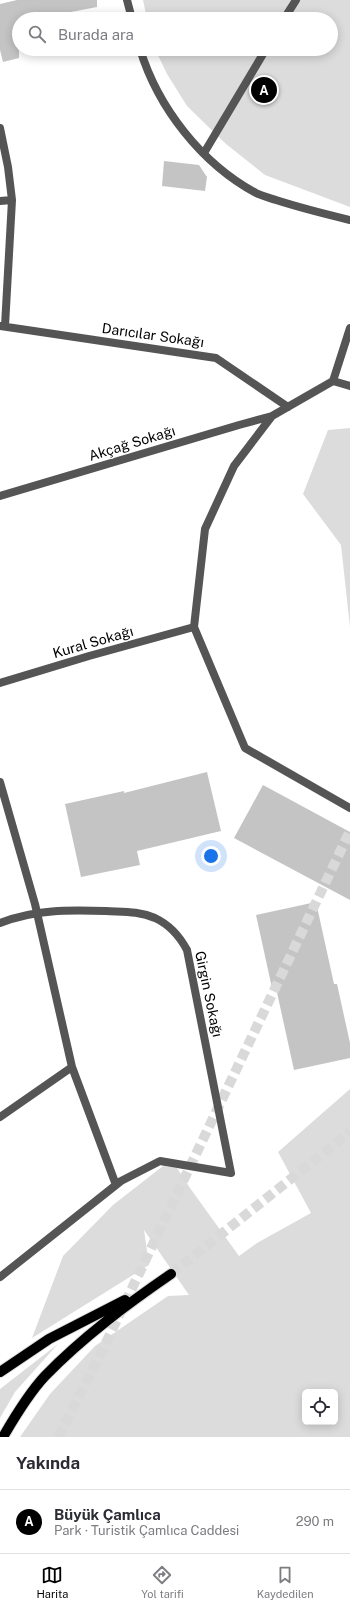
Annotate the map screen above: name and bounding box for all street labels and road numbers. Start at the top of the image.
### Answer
street label: Darıcılar Sokağı [101,320,205,350]
street label: Akçağ Sokağı [87,422,177,464]
street label: Kural Sokağı [51,623,135,661]
street label: Girgin Sokağı [192,950,226,1038]

